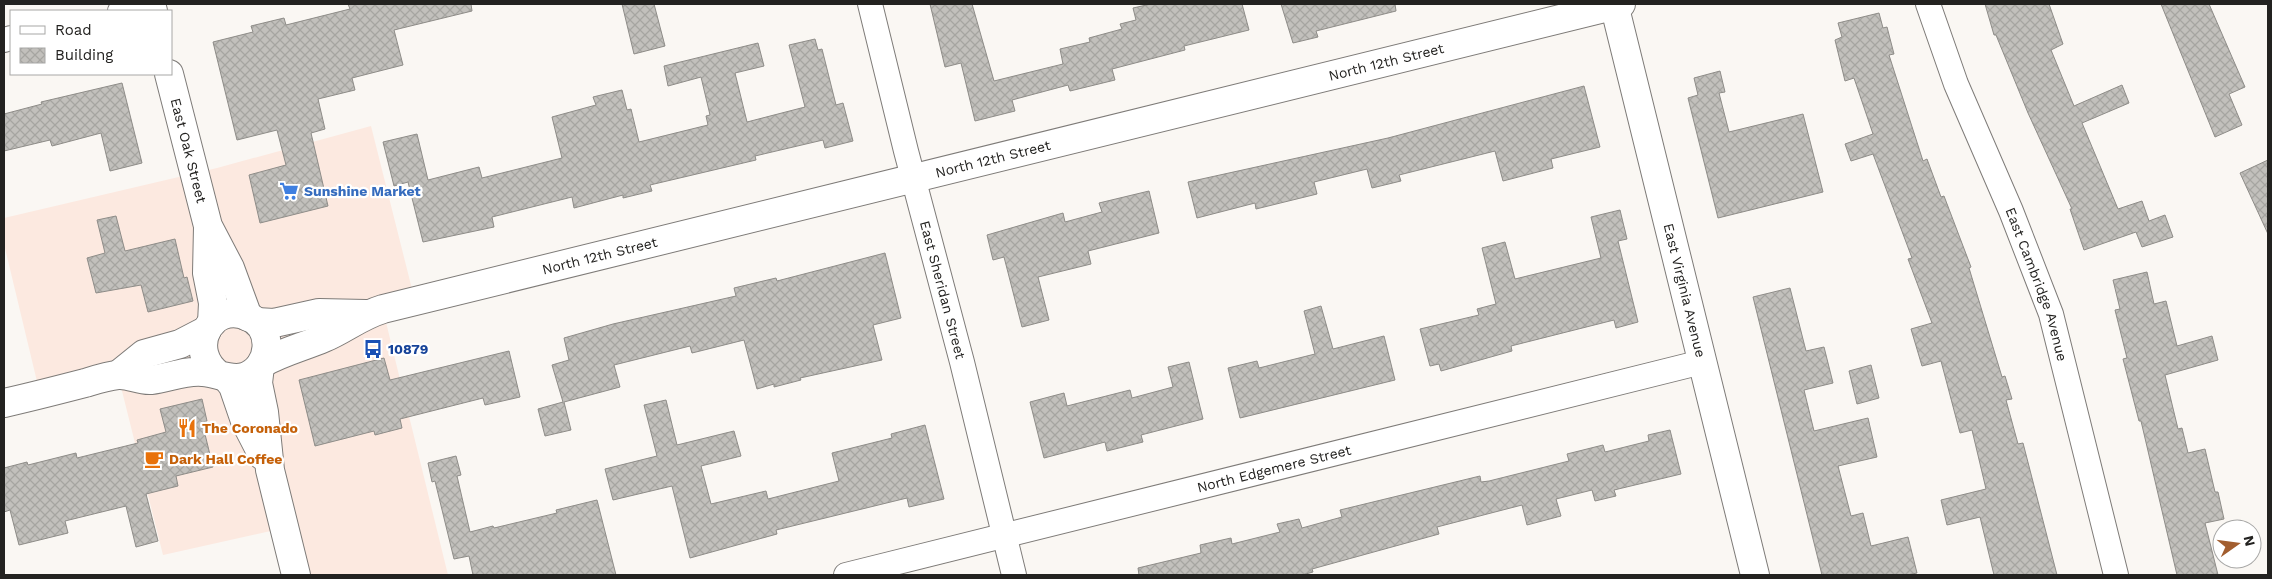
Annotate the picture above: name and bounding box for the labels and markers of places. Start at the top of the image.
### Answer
supermarket icon: Sunshine Market [278,180,300,202]
place label: Sunshine Market [304,183,421,199]
bus stop icon: 10879 [362,338,384,360]
place label: 10879 [388,341,429,357]
restaurant icon: The Coronado [176,417,198,439]
place label: The Coronado [202,420,298,436]
cafe icon: Dark Hall Coffee [143,448,165,470]
place label: Dark Hall Coffee [169,451,282,467]

